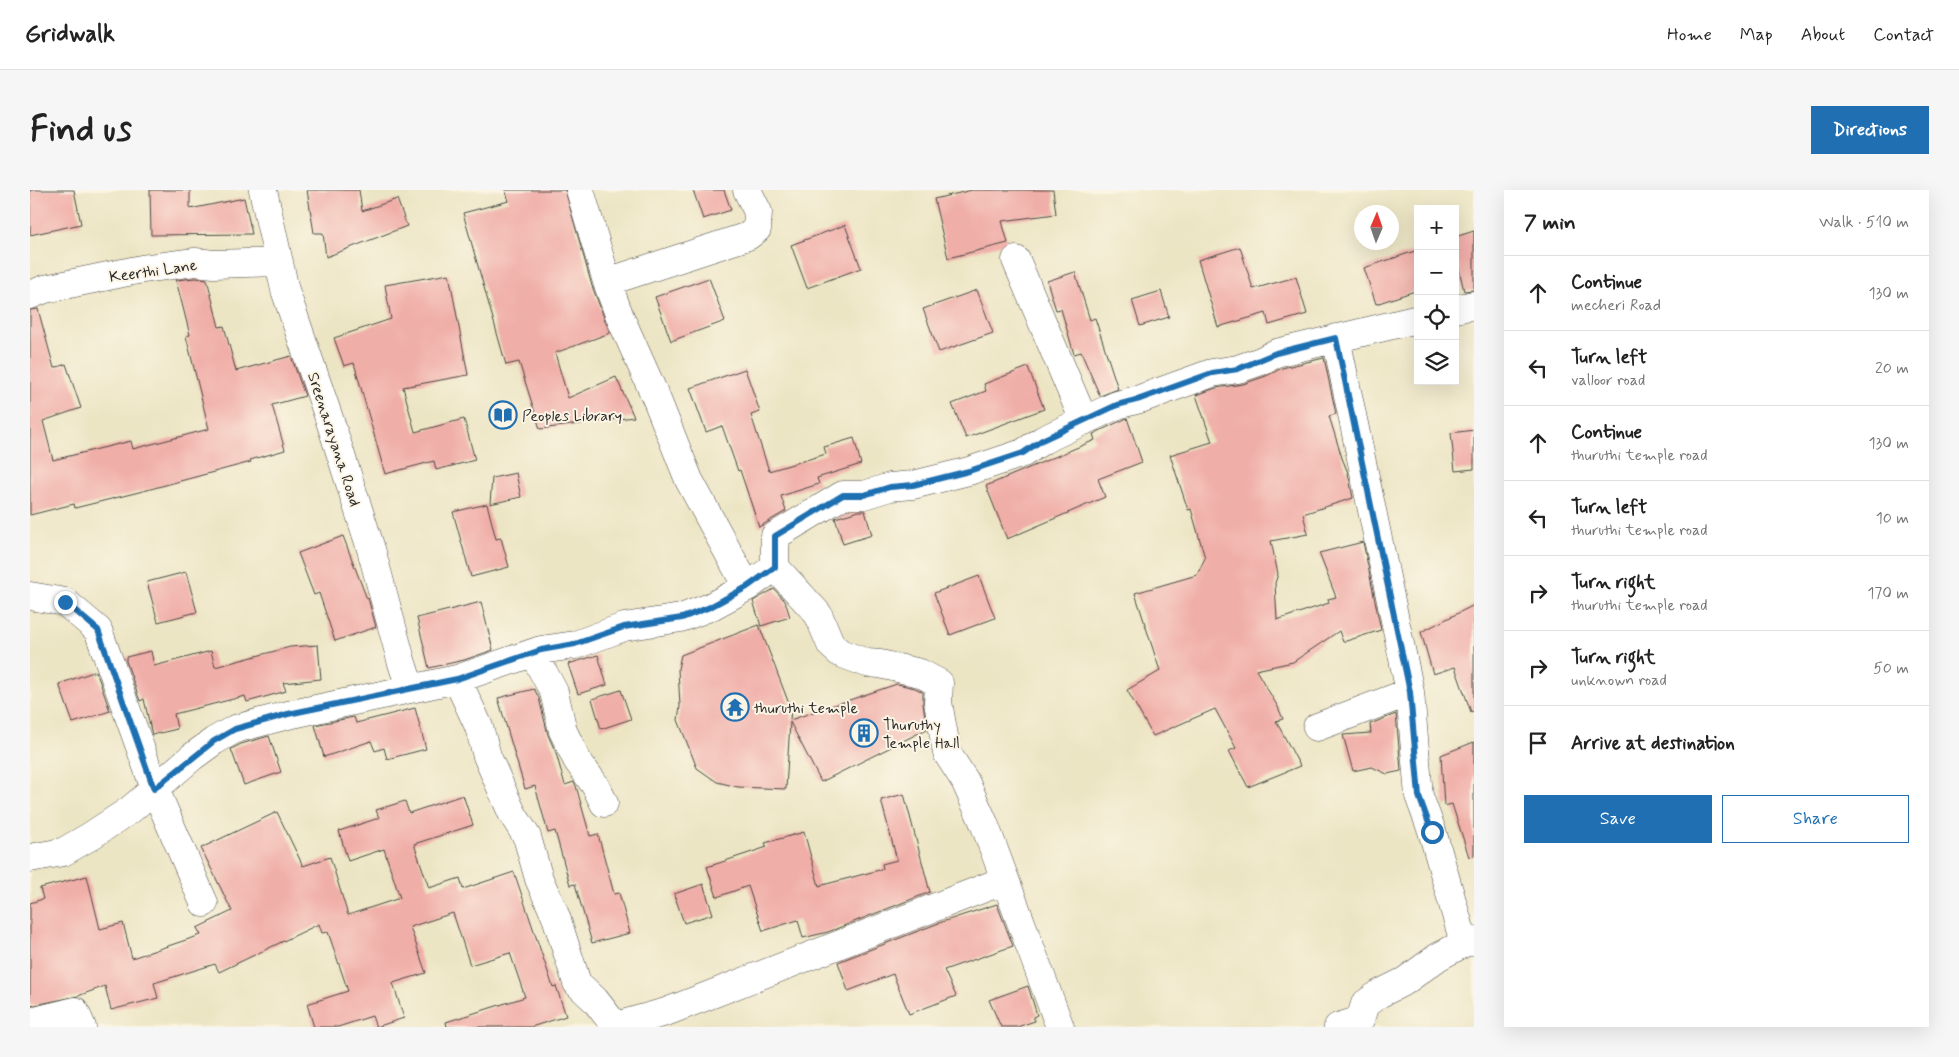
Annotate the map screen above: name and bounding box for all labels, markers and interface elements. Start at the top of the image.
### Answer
text: Gridwalk [25,19,115,50]
text: Home [1667,23,1712,47]
text: Map [1740,23,1773,47]
text: About [1801,23,1845,47]
text: Contact [1873,23,1934,47]
button: Directions [1811,106,1929,154]
text: Find us [30,107,132,153]
north arrow [1354,205,1399,250]
map controls [1414,205,1459,385]
button: + [1414,205,1459,250]
text: 7 min [1524,209,1576,237]
text: Walk · 510 m [1819,212,1909,233]
button: − [1414,250,1459,295]
street label: Keerthi Lane [108,255,199,288]
text: Continue [1571,270,1642,295]
icon: ahead [1524,279,1552,307]
text: 130 m [1868,283,1909,304]
button: locate [1414,295,1459,340]
text: mecheri Road [1571,295,1661,316]
button: layers [1414,340,1459,385]
text: Turn left [1571,345,1647,370]
icon: left [1524,354,1552,382]
text: 20 m [1875,358,1909,379]
street label: Sreenarayana Road [302,370,365,509]
text: valloor road [1571,370,1645,391]
library icon: Peoples Library [488,400,518,430]
place label: Peoples Library [522,406,622,427]
text: Continue [1571,420,1642,445]
icon: ahead [1524,429,1552,457]
text: 130 m [1868,433,1909,454]
text: thuruthi temple road [1571,445,1708,466]
text: Turn left [1571,495,1647,520]
icon: left [1524,504,1552,532]
text: 10 m [1876,508,1909,529]
text: thuruthi temple road [1571,520,1708,541]
text: Turn right [1571,570,1655,595]
icon: right [1524,579,1552,607]
text: 170 m [1867,583,1909,604]
route end [54,591,77,614]
text: thuruthi temple road [1571,595,1708,616]
text: Turn right [1571,645,1655,670]
icon: right [1524,654,1552,682]
text: 50 m [1873,658,1909,679]
text: unknown road [1571,670,1667,691]
temple icon: thuruthi temple [720,692,750,722]
place label: thuruthi temple [754,698,858,719]
place label: Thuruthy Temple Hall [883,715,960,754]
building icon: Thuruthy Temple Hall [849,718,879,748]
icon: arrive [1524,729,1552,757]
text: Arrive at destination [1571,731,1735,756]
button: Save [1524,795,1712,843]
button: Share [1722,795,1909,843]
route start [1421,821,1444,844]

